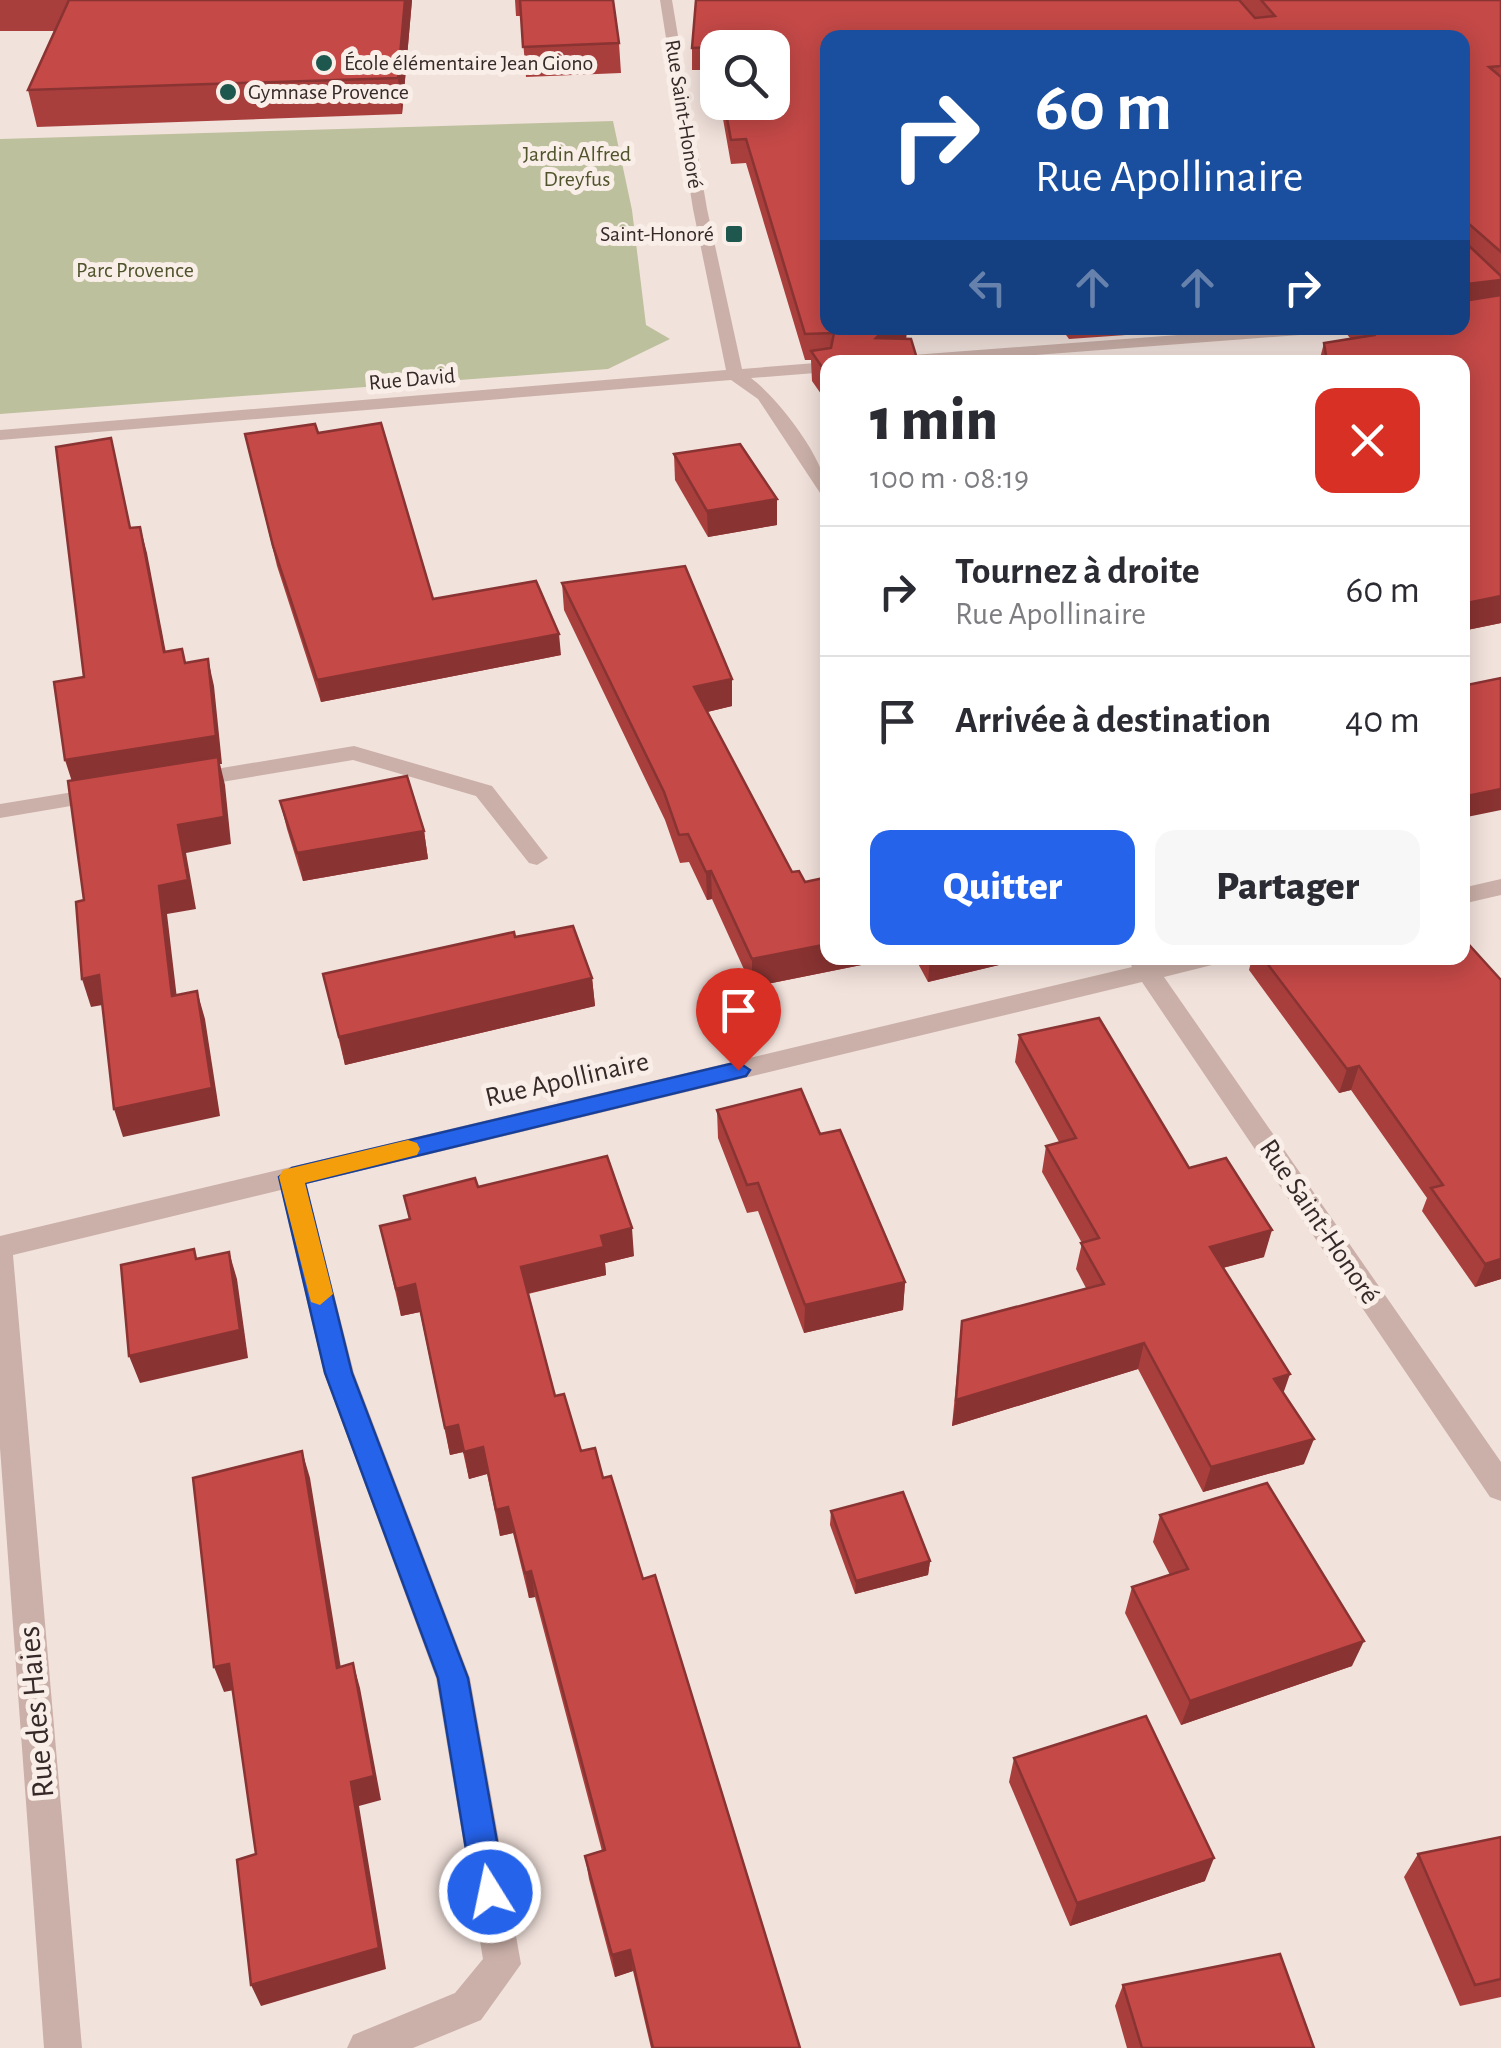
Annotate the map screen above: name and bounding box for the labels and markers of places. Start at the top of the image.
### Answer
place label: École élémentaire Jean Giono [344,51,593,74]
marker: École élémentaire Jean Giono [313,52,335,74]
marker: Gymnase Provence [217,81,239,103]
place label: Gymnase Provence [248,81,409,103]
place label: Saint-Honoré [600,223,714,245]
marker: Saint-Honoré [723,223,745,245]
pin [696,968,781,1071]

